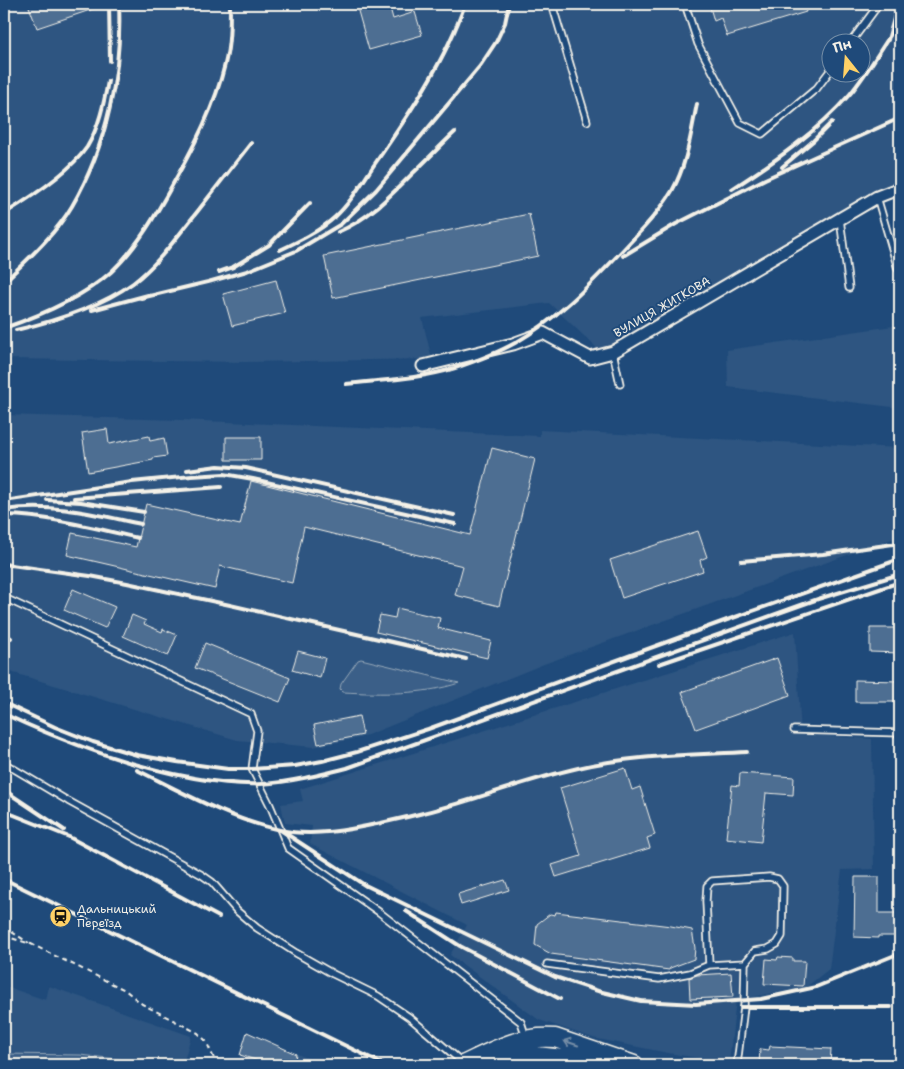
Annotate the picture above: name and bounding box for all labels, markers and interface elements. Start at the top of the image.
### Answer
north arrow [822,32,872,82]
text: Пн [831,34,854,57]
street label: ВУЛИЦЯ ЖИТКОВА [611,273,713,341]
place label: Дальницький Переїзд [77,901,156,931]
station icon: Дальницький Переїзд [49,904,73,928]
one-way arrow [563,1038,579,1048]

